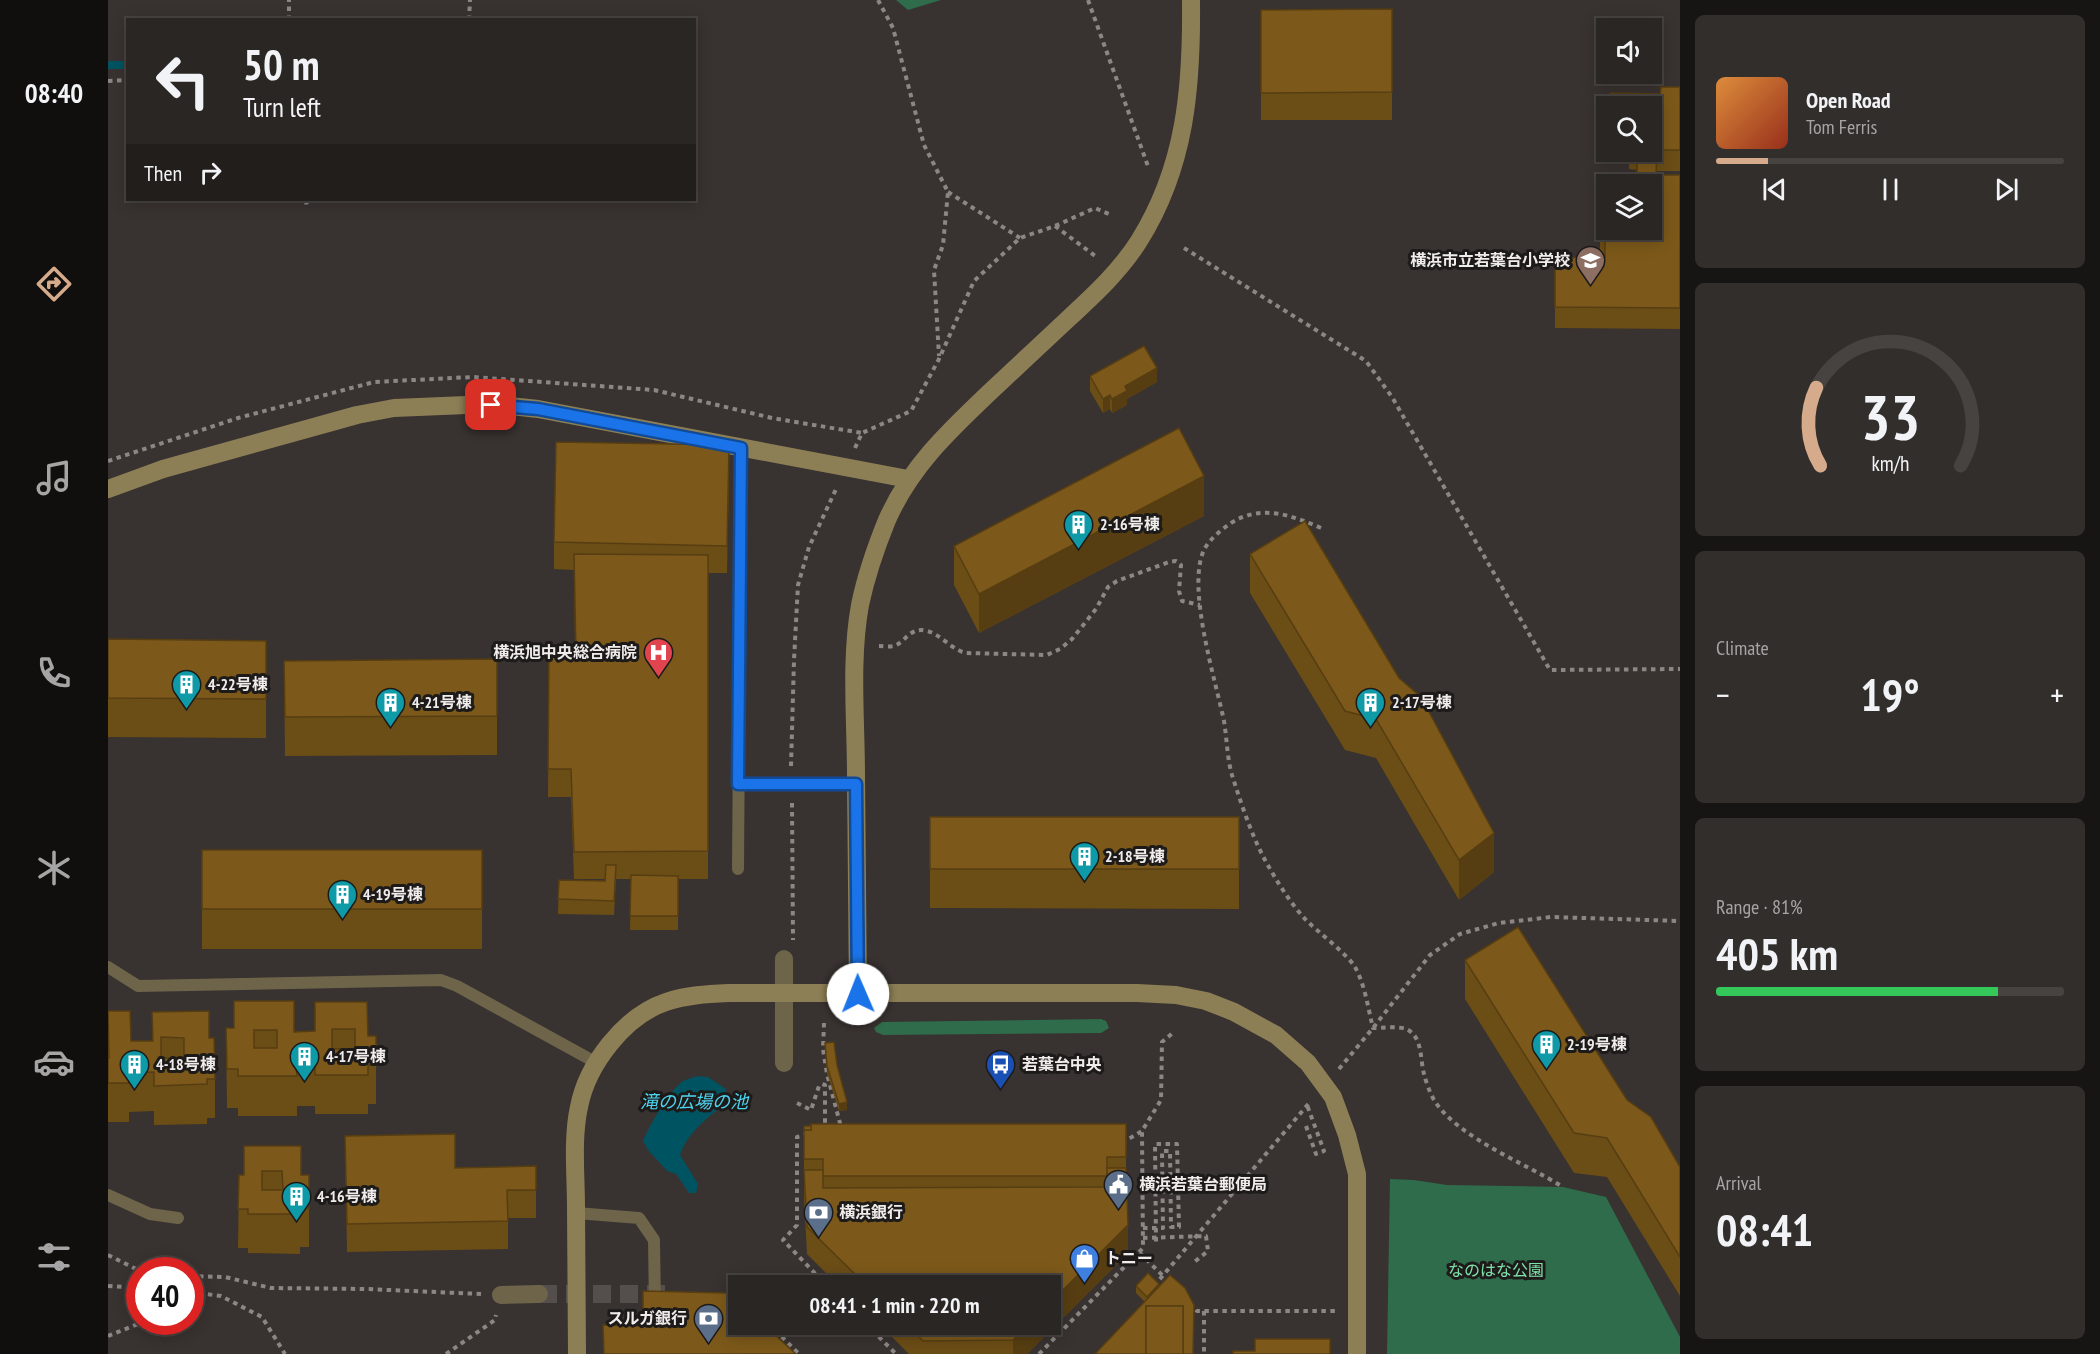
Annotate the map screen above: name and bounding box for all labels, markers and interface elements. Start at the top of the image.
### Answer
map controls [1596,18,1662,240]
button: sound [1596,18,1662,84]
text: 50 m [243,37,320,92]
icon: left [144,42,222,120]
text: 08:40 [25,76,83,110]
text: Open Road [1806,86,1891,114]
text: Turn left [243,90,321,124]
button: search [1596,96,1662,162]
text: Tom Ferris [1806,114,1877,140]
icon: right [194,156,227,189]
text: Then [144,159,182,187]
icon: previous [1758,173,1791,206]
icon: pause [1874,173,1907,206]
icon: next [1990,173,2023,206]
button: layers [1596,174,1662,240]
school or university icon: 横浜市立若葉台小学校 [1575,244,1607,286]
place label: 横浜市立若葉台小学校 [1410,250,1570,270]
icon: directions [33,263,75,305]
text: 33 [1860,376,1920,457]
pin [465,379,516,430]
icon: arrive [474,388,507,421]
text: km/h [1871,450,1909,478]
icon: music [33,457,75,499]
building icon: 2-16号棟 [1063,508,1095,550]
place label: 2-16号棟 [1100,514,1160,534]
text: Climate [1716,635,1769,661]
hospital icon: 横浜旭中央総合病院 [642,636,674,678]
place label: 横浜旭中央総合病院 [493,642,637,662]
icon: phone [33,652,75,694]
text: 19° [1860,665,1920,723]
building icon: 4-22号棟 [171,668,203,710]
text: − [1716,673,1730,716]
text: + [2050,673,2064,716]
place label: 4-22号棟 [208,674,268,694]
building icon: 4-21号棟 [375,686,407,728]
building icon: 2-17号棟 [1355,686,1387,728]
place label: 4-21号棟 [412,692,472,712]
place label: 2-17号棟 [1392,692,1452,712]
building icon: 2-18号棟 [1068,840,1100,882]
place label: 2-18号棟 [1105,846,1165,866]
icon: climate [33,847,75,889]
building icon: 4-19号棟 [326,878,358,920]
place label: 4-19号棟 [363,884,423,904]
text: Range · 81% [1716,894,1803,920]
text: 405 km [1716,924,1838,982]
position arrow [826,962,890,1026]
building icon: 2-19号棟 [1530,1028,1562,1070]
place label: 2-19号棟 [1567,1034,1627,1054]
building icon: 4-17号棟 [289,1040,321,1082]
icon: car [33,1041,75,1083]
place label: 4-17号棟 [326,1046,386,1066]
building icon: 4-18号棟 [119,1048,151,1090]
bus stop icon: 若葉台中央 [985,1048,1017,1090]
place label: 4-18号棟 [156,1054,216,1074]
place label: 若葉台中央 [1022,1054,1102,1074]
water label: 滝の広場の池 [640,1090,750,1113]
public building icon: 横浜若葉台郵便局 [1102,1168,1134,1210]
text: Arrival [1716,1170,1761,1196]
place label: 横浜若葉台郵便局 [1139,1174,1267,1194]
building icon: 4-16号棟 [280,1180,312,1222]
place label: 4-16号棟 [317,1186,377,1206]
bank icon: 横浜銀行 [802,1196,834,1238]
text: 08:41 [1716,1200,1813,1258]
place label: 横浜銀行 [839,1202,903,1222]
icon: filters [33,1236,75,1278]
shop icon: トニー [1068,1242,1100,1284]
place label: トニー [1105,1248,1153,1268]
speed limit sign: 40 [126,1257,204,1335]
park label: なのはな公園 [1448,1260,1544,1280]
text: 08:41 · 1 min · 220 m [809,1291,980,1319]
bank icon: スルガ銀行 [692,1302,724,1344]
place label: スルガ銀行 [607,1308,687,1328]

